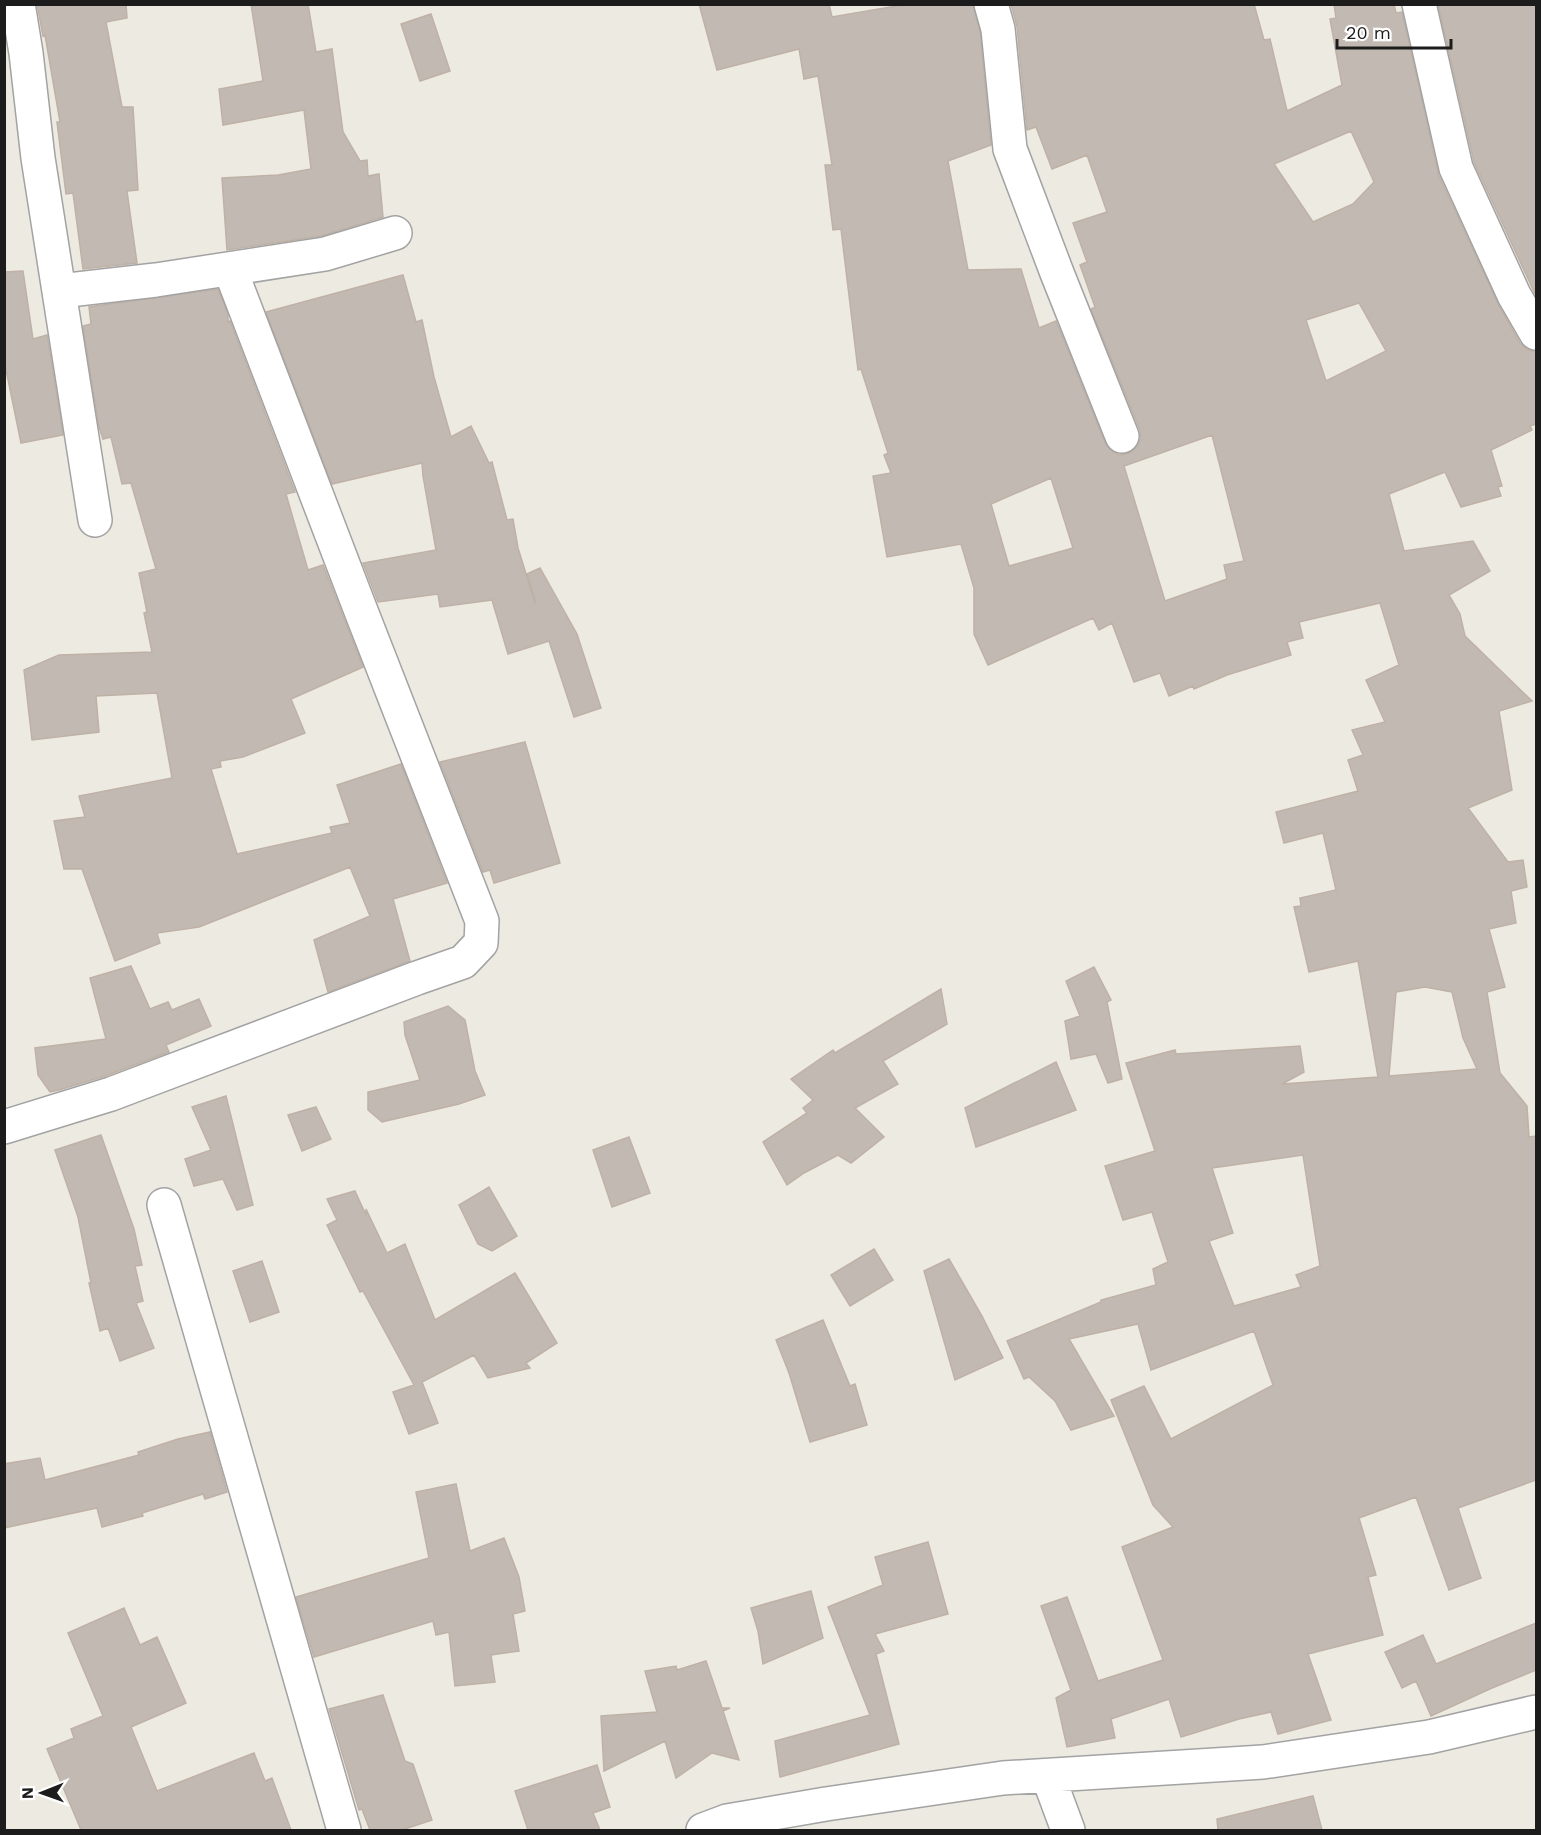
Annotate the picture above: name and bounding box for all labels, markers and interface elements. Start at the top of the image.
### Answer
scale bar [1337,12,1451,50]
text: 20 m [1346,22,1391,43]
north arrow [12,1763,72,1823]
text: N [18,1787,37,1799]

